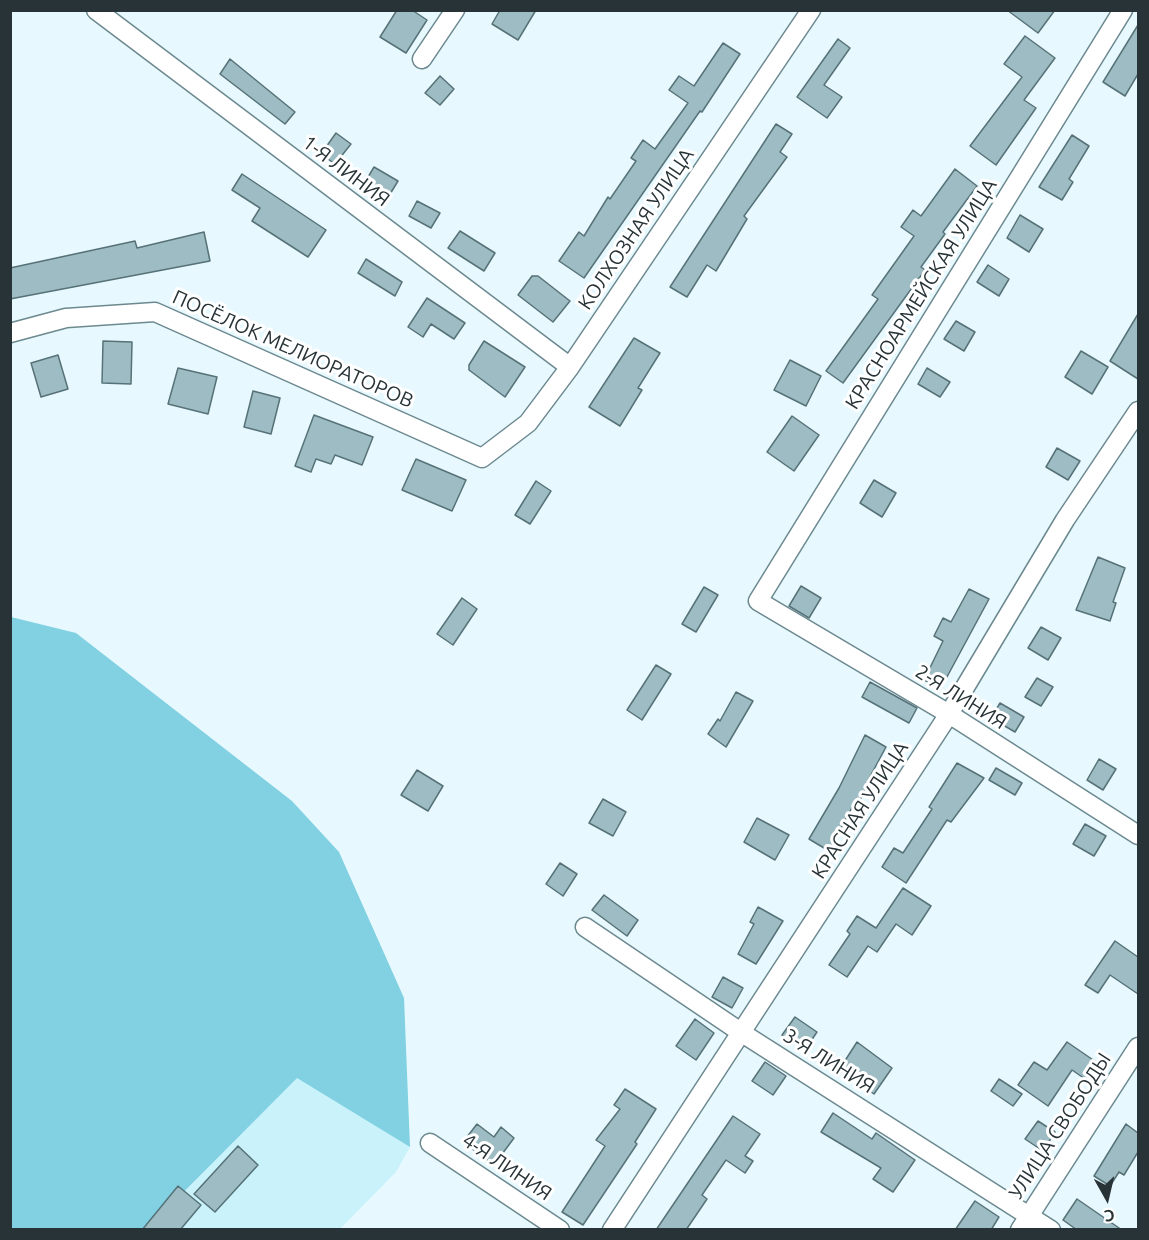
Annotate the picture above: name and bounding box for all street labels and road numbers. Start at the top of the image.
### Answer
street label: 1-Я ЛИНИЯ [298,130,394,212]
street label: КОЛХОЗНАЯ УЛИЦА [573,144,699,314]
street label: КРАСНОАРМЕЙСКАЯ УЛИЦА [840,174,1002,414]
street label: ПОСЁЛОК МЕЛИОРАТОРОВ [169,285,417,413]
street label: 2-Я ЛИНИЯ [911,660,1011,734]
street label: КРАСНАЯ УЛИЦА [807,737,913,883]
street label: 3-Я ЛИНИЯ [779,1024,879,1098]
street label: УЛИЦА СВОБОДЫ [1004,1048,1116,1204]
street label: 4-Я ЛИНИЯ [458,1128,556,1206]

